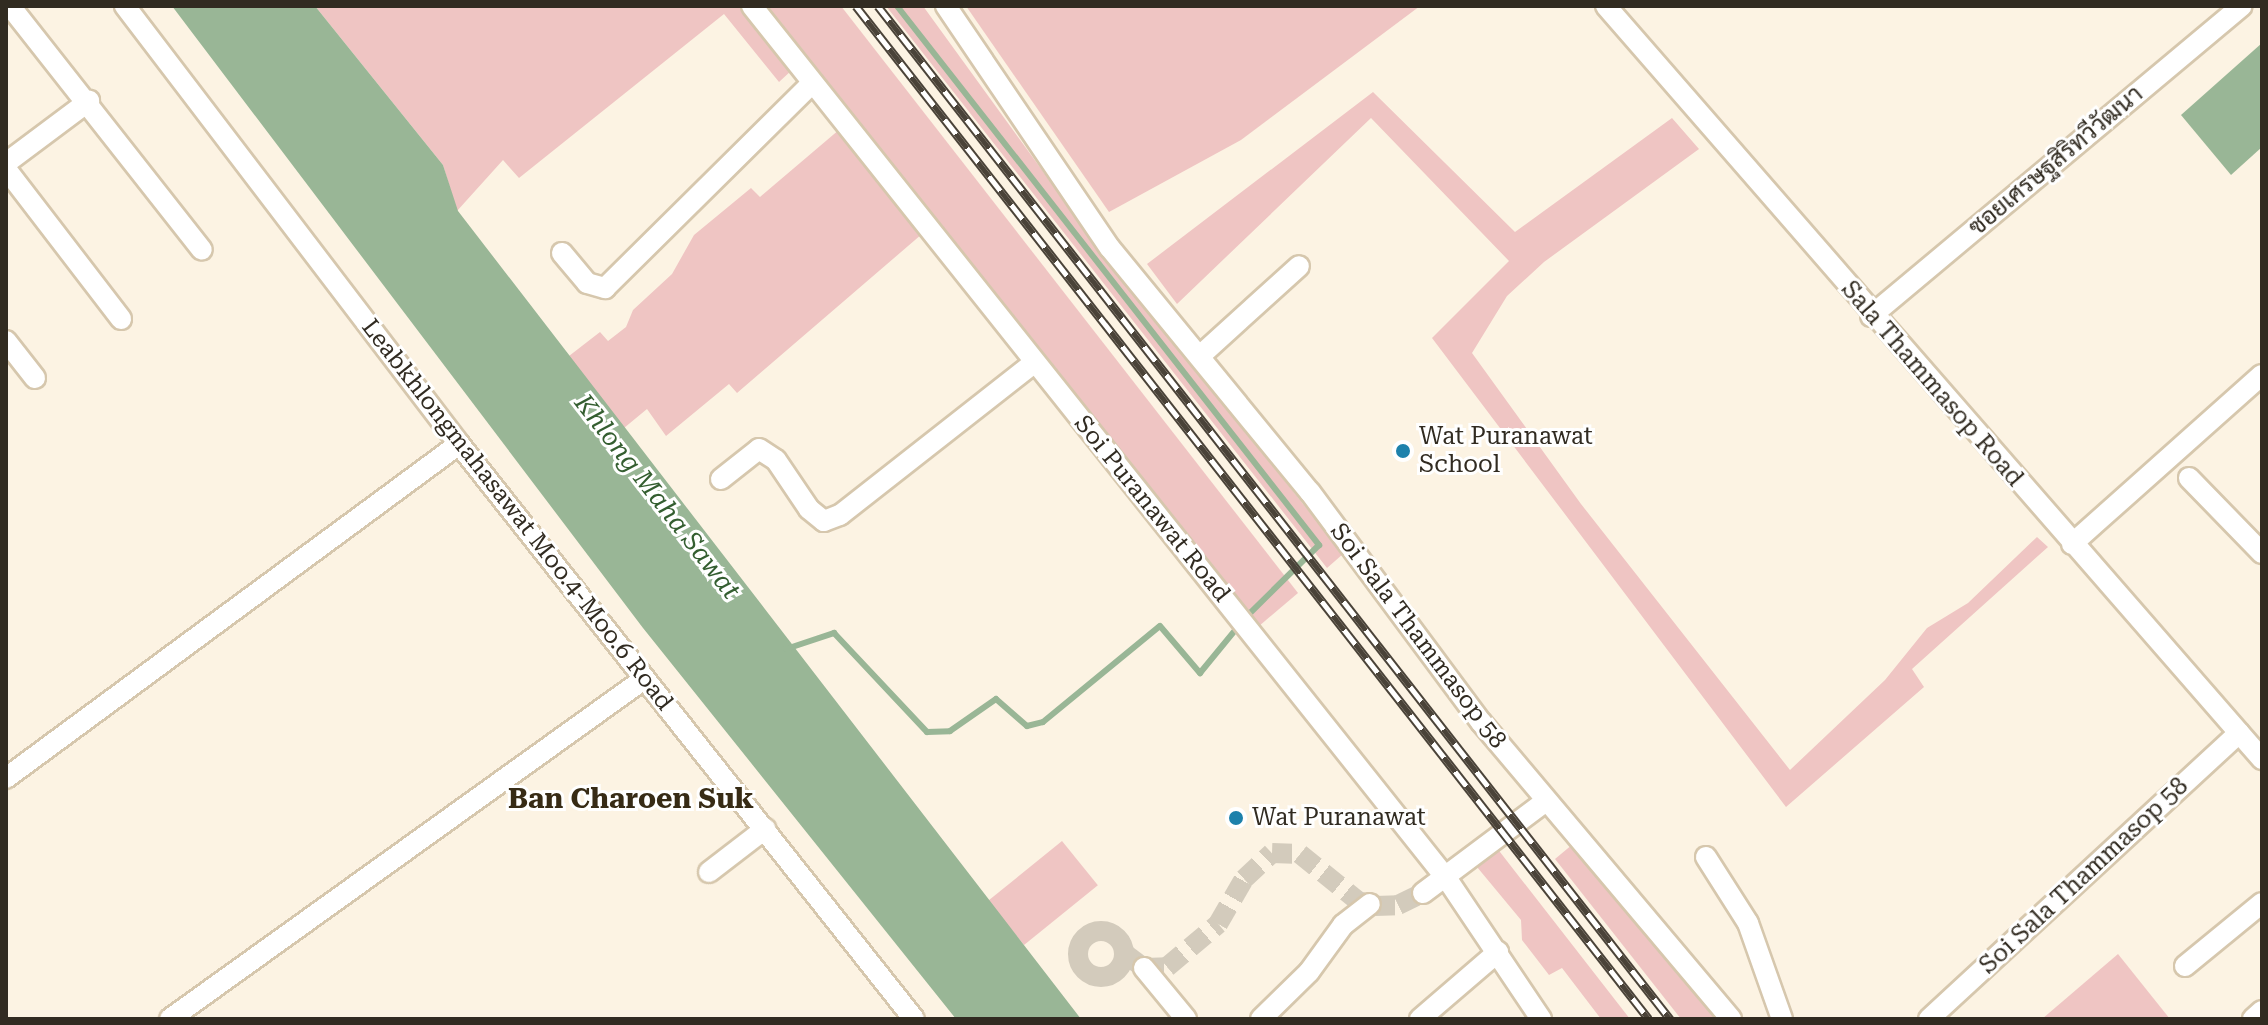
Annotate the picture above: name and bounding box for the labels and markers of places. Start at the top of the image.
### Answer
place label: Wat Puranawat School [1419,423,1593,479]
marker: Wat Puranawat School [1394,442,1412,460]
place label: Wat Puranawat [1252,804,1426,832]
marker: Wat Puranawat [1227,809,1245,827]

